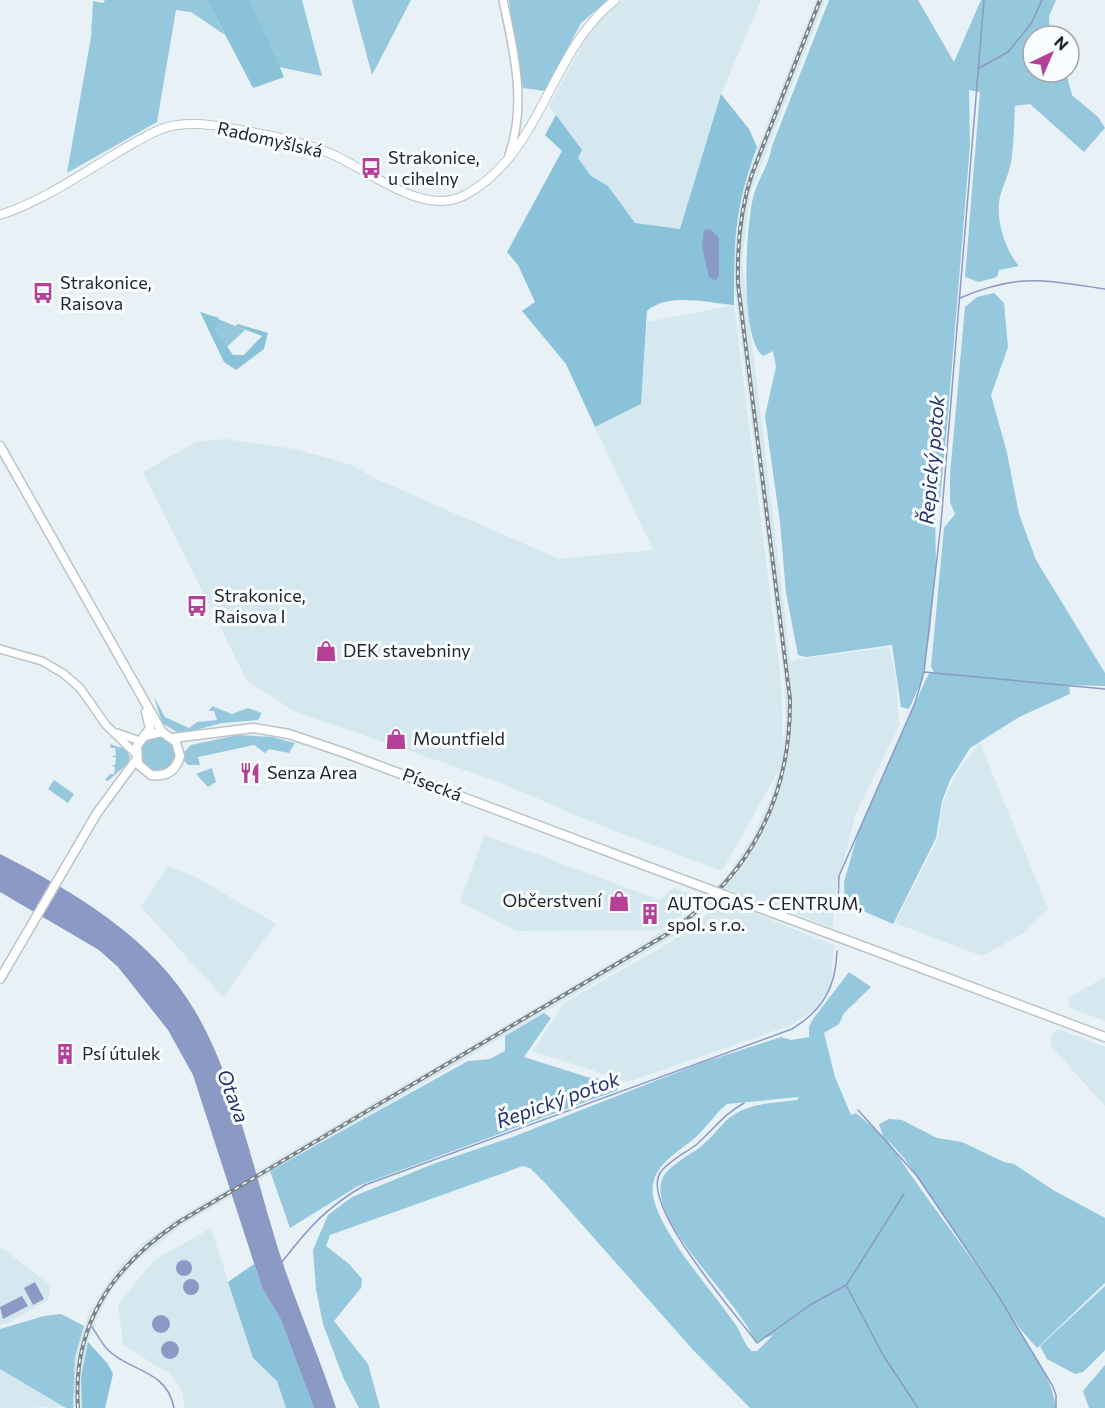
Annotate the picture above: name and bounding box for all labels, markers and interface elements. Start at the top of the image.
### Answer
north arrow [1021,24,1081,84]
text: N [1051,32,1073,54]
street label: Radomyšlská [215,116,325,162]
place label: Strakonice, u cihelny [388,146,480,189]
bus stop icon: Strakonice, u cihelny [359,156,383,180]
place label: Strakonice, Raisova [60,271,152,314]
bus stop icon: Strakonice, Raisova [31,281,55,305]
water label: Řepický potok [913,393,949,525]
place label: Strakonice, Raisova I [214,584,306,627]
bus stop icon: Strakonice, Raisova I [185,594,209,618]
shop icon: DEK stavebniny [314,639,338,663]
place label: DEK stavebniny [343,639,471,661]
shop icon: Mountfield [384,727,408,751]
place label: Mountfield [413,727,505,749]
restaurant icon: Senza Area [238,761,262,785]
place label: Senza Area [267,761,357,783]
street label: Písecká [400,763,465,805]
place label: Občerstvení [502,889,603,911]
shop icon: Občerstvení [607,889,631,913]
place label: AUTOGAS - CENTRUM, spol. s r.o. [667,892,863,935]
building icon: AUTOGAS - CENTRUM, spol. s r.o. [638,902,662,926]
building icon: Psí útulek [53,1042,77,1066]
place label: Psí útulek [82,1042,161,1064]
water label: Řepický potok [493,1065,624,1132]
water label: Otava [213,1066,255,1126]

